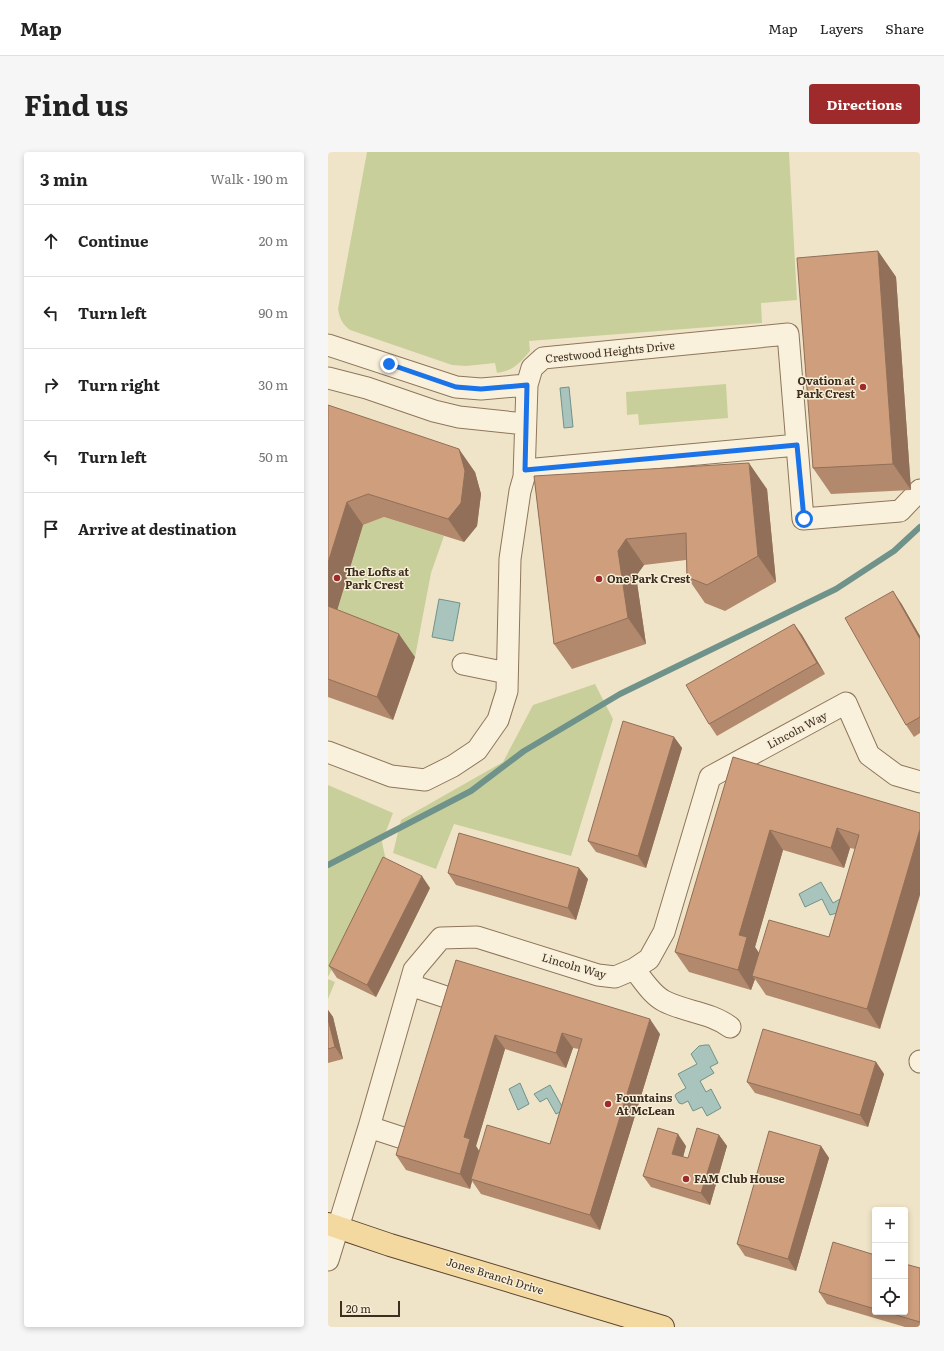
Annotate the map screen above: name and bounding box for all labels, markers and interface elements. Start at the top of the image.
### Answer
text: Map [20,14,62,42]
text: Map [768,18,798,38]
text: Layers [820,18,863,38]
text: Share [885,18,924,38]
text: Find us [24,83,128,125]
button: Directions [809,84,920,124]
text: 3 min [40,166,88,191]
text: Walk · 190 m [210,169,288,188]
text: Continue [78,229,148,252]
icon: ahead [40,230,62,252]
text: 20 m [259,231,288,250]
text: Turn left [78,301,147,324]
icon: left [40,302,62,324]
text: 90 m [258,303,288,322]
street label: Crestwood Heights Drive [544,336,676,366]
route end [380,355,398,373]
place label: Ovation at Park Crest [796,372,855,401]
text: Turn right [78,373,160,396]
icon: right [40,374,62,396]
text: 30 m [258,375,288,394]
marker: Ovation at Park Crest [858,382,868,392]
text: Turn left [78,445,147,468]
icon: left [40,446,62,468]
text: 50 m [259,447,288,466]
route start [795,510,813,528]
text: Arrive at destination [78,517,237,540]
icon: arrive [40,518,62,540]
place label: The Lofts at Park Crest [345,563,409,592]
place label: One Park Crest [607,570,690,586]
marker: The Lofts at Park Crest [332,573,342,583]
marker: One Park Crest [594,574,604,584]
street label: Lincoln Way [764,706,830,752]
street label: Lincoln Way [540,948,609,982]
place label: Fountains At McLean [616,1089,675,1118]
marker: Fountains At McLean [603,1099,613,1109]
place label: FAM Club House [694,1170,785,1186]
marker: FAM Club House [681,1174,691,1184]
map controls [872,1207,908,1315]
button: + [872,1207,908,1243]
button: − [872,1243,908,1279]
street label: Jones Branch Drive [445,1253,546,1298]
button: locate [872,1279,908,1315]
scale bar [340,1299,400,1318]
text: 20 m [346,1300,371,1316]

